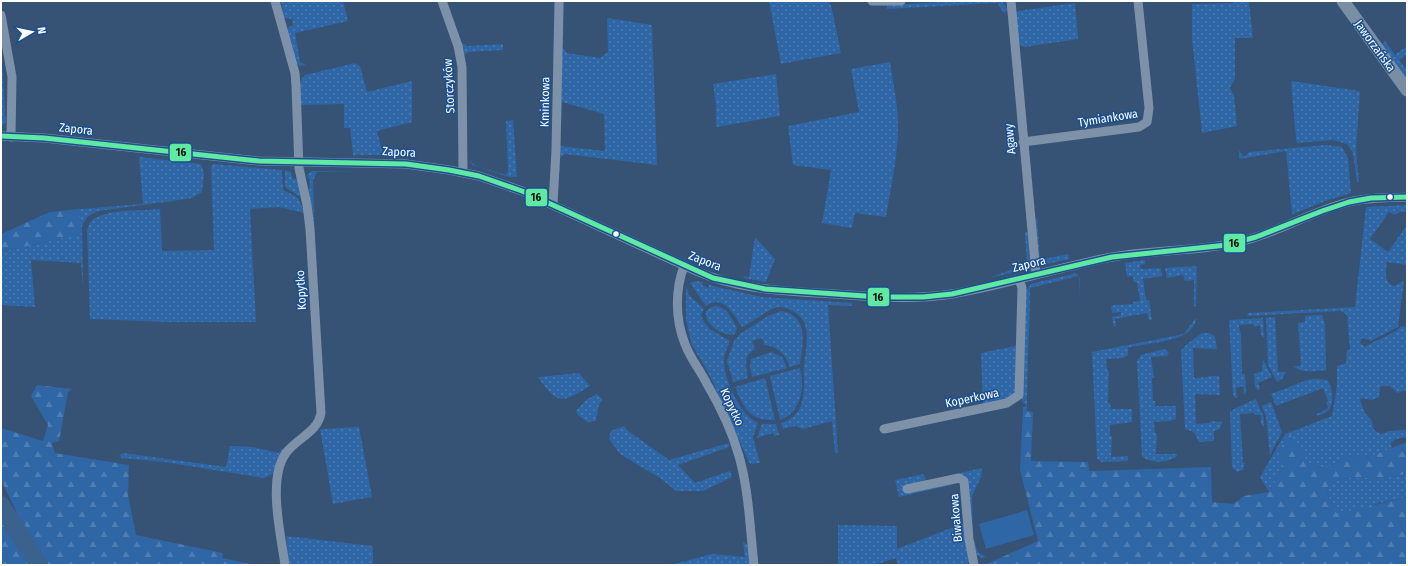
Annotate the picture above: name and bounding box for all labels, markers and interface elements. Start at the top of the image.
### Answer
north arrow [12,12,52,52]
street label: Jaworzańska [1352,17,1399,75]
text: N [34,26,48,35]
street label: Storczyków [441,58,457,114]
street label: Kminkowa [538,77,552,127]
street label: Tymiankowa [1077,106,1139,130]
street label: Zapora [58,120,94,138]
street label: Agawy [1001,122,1019,155]
line badge: 16 [169,143,192,162]
street label: Zapora [382,144,416,160]
text: 16 [176,146,186,159]
line badge: 16 [525,188,548,207]
text: 16 [531,191,541,204]
unlabelled marker [1385,192,1395,202]
unlabelled marker [611,229,621,239]
line badge: 16 [1223,233,1246,253]
text: 16 [1229,237,1239,250]
street label: Zapora [687,248,723,274]
street label: Zapora [1011,253,1047,275]
street label: Kopytko [293,270,309,310]
line badge: 16 [867,287,890,307]
text: 16 [873,291,883,304]
street label: Koperkowa [944,385,1000,410]
street label: Kopytko [717,386,747,428]
street label: Biwakowa [947,493,965,543]

